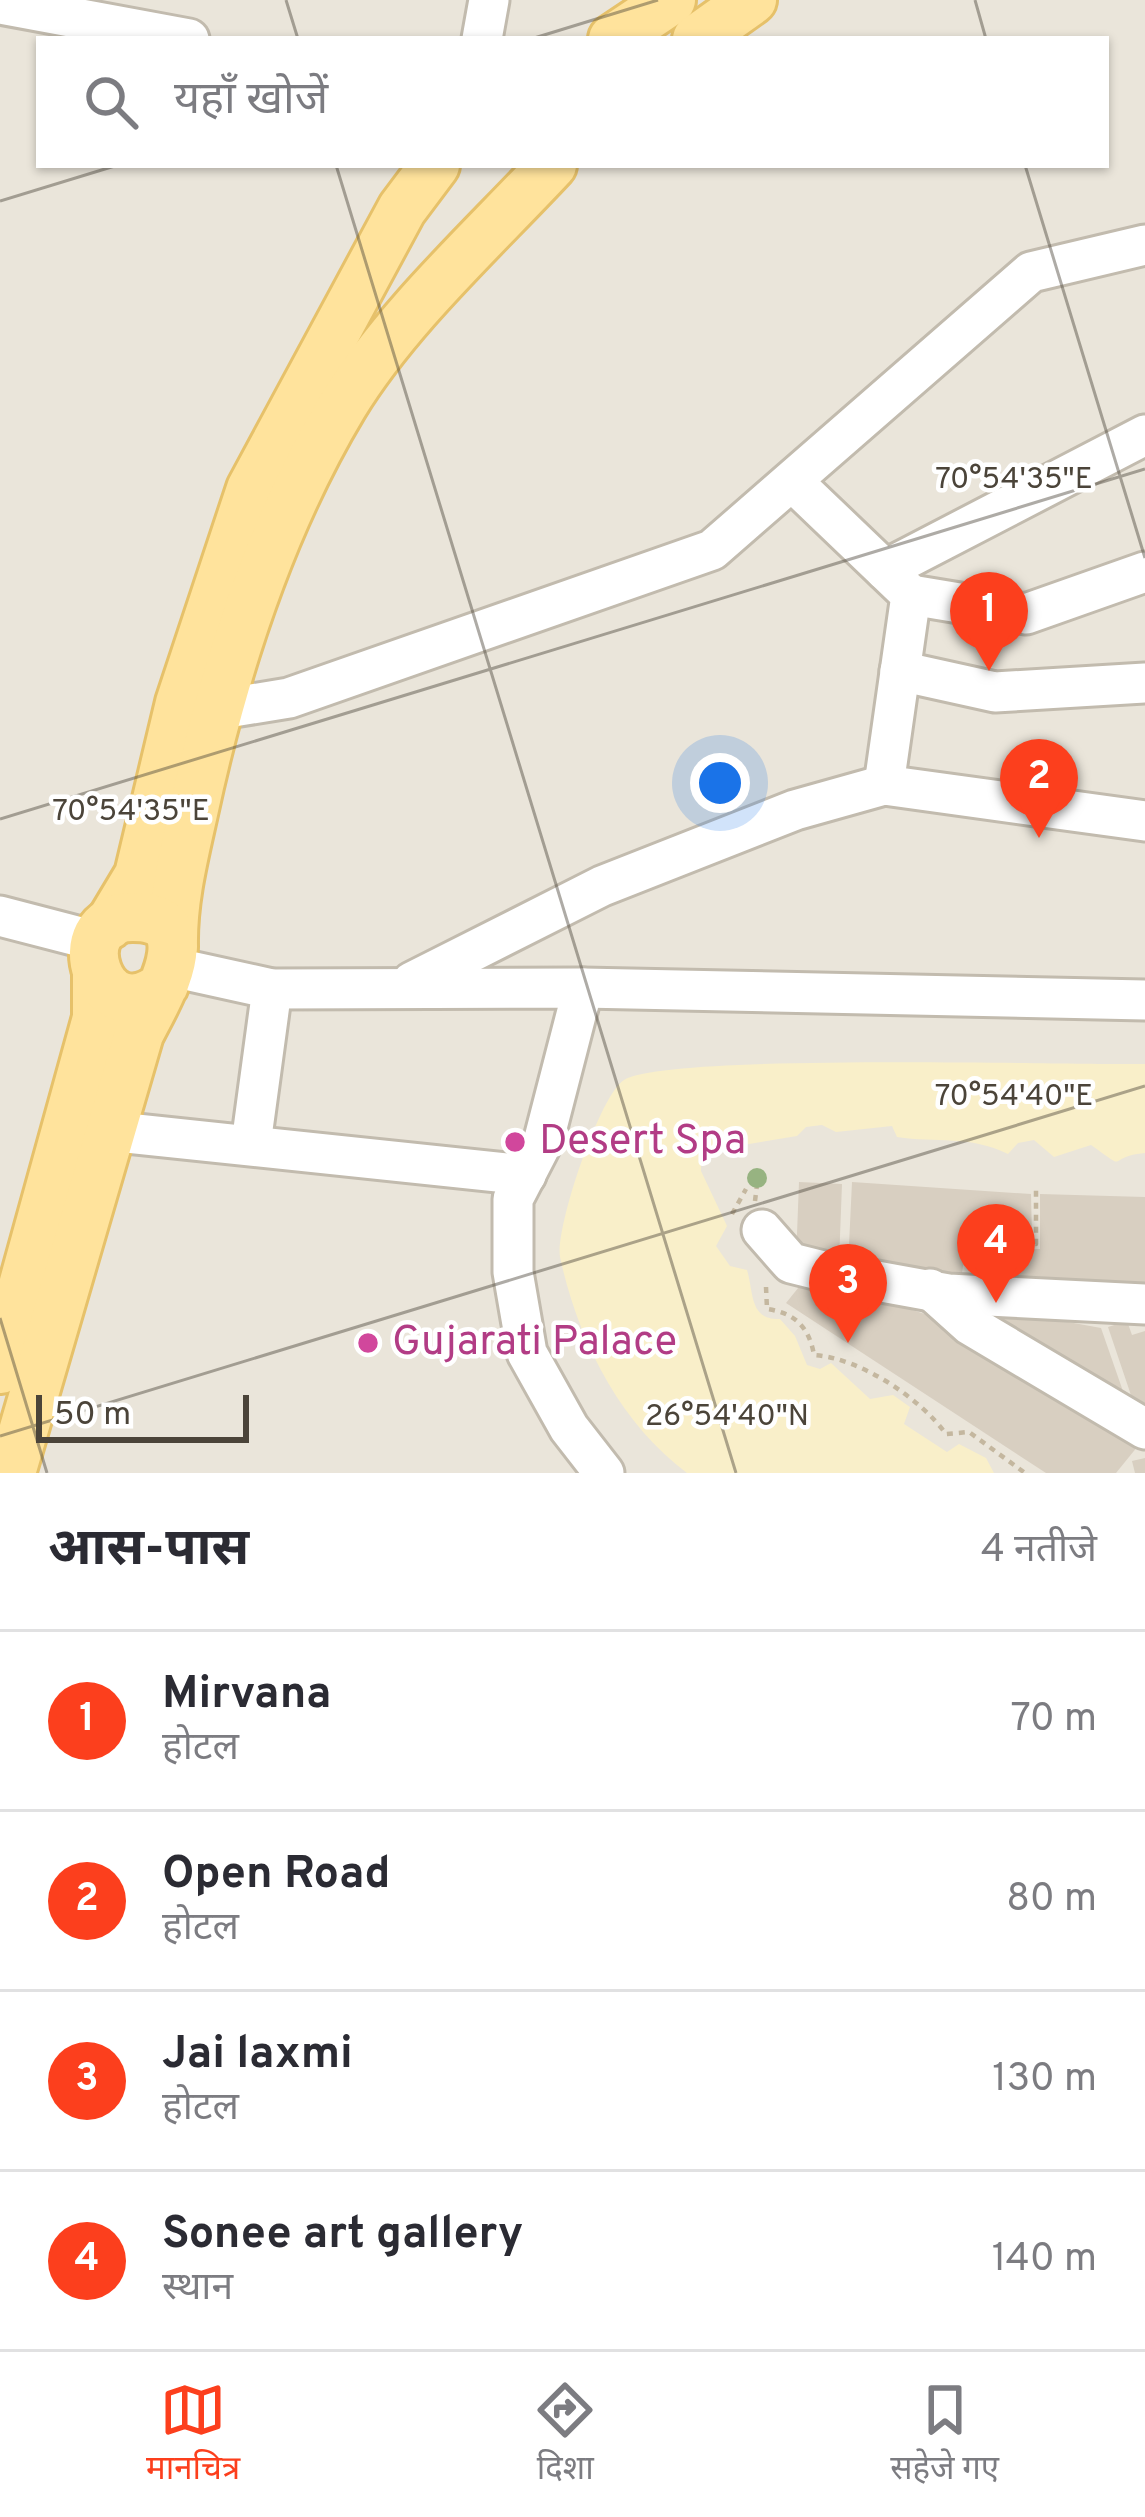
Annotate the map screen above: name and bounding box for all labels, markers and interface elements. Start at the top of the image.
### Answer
search box [36,36,1109,168]
icon: search [78,69,144,135]
text: यहाँ खोजें [174,73,328,130]
text: 70°54'35"E [935,462,1093,499]
pin: 1 [950,572,1028,671]
pin: 2 [1000,739,1078,838]
your location [690,753,750,813]
text: 70°54'35"E [52,794,210,831]
text: 70°54'40"E [935,1079,1093,1116]
place label: Desert Spa [539,1116,746,1169]
marker: Desert Spa [502,1129,528,1155]
pin: 4 [957,1204,1035,1303]
pin: 3 [809,1244,887,1343]
place label: Gujarati Palace [392,1317,677,1370]
marker: Gujarati Palace [355,1330,381,1356]
scale bar [36,1389,249,1442]
text: 50 m [54,1395,131,1437]
text: 26°54'40"N [645,1399,809,1436]
text: आस-पास [48,1519,249,1584]
text: 4 नतीजे [981,1527,1097,1576]
text: Mirvana [162,1667,331,1724]
text: 1 [79,1696,95,1745]
text: 70 m [1011,1696,1097,1745]
text: होटल [162,1725,239,1774]
text: Open Road [162,1847,390,1904]
text: 2 [75,1876,99,1925]
text: 80 m [1006,1876,1097,1925]
text: होटल [162,1905,239,1954]
text: Jai laxmi [162,2027,353,2084]
text: 3 [75,2056,99,2105]
text: 130 m [992,2056,1097,2105]
text: होटल [162,2085,239,2134]
text: Sonee art gallery [162,2207,523,2264]
text: 4 [74,2236,100,2285]
text: 140 m [992,2236,1097,2285]
text: स्थान [162,2265,233,2314]
tab: मानचित्र [146,2377,240,2492]
tab: दिशा [532,2377,598,2492]
tab: सहेजे गए [890,2377,999,2492]

